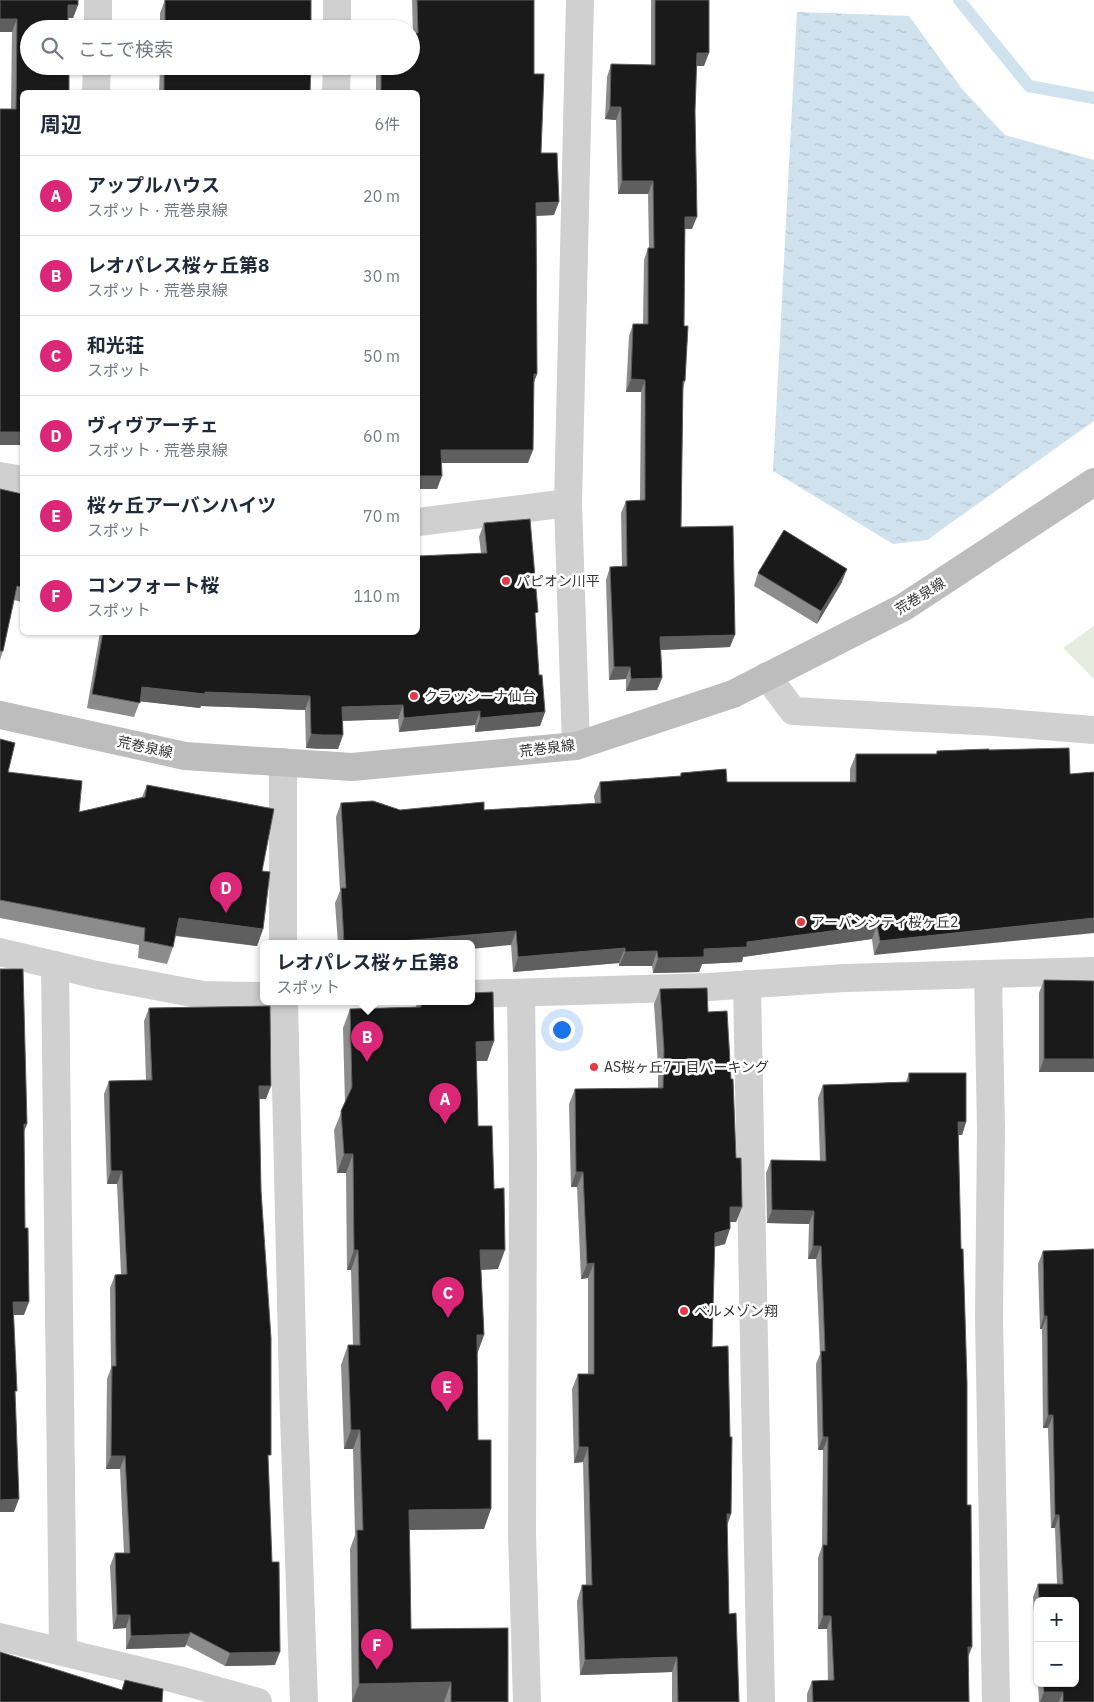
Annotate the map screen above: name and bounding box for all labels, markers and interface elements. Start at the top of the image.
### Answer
search box [20,20,420,75]
icon: search [38,34,66,62]
text: ここで検索 [78,37,173,61]
text: 周辺 [40,110,82,138]
text: 6件 [374,114,400,134]
text: アップルハウス [87,173,220,197]
text: A [51,186,61,206]
text: 20 m [363,186,400,206]
text: スポット · 荒巻泉線 [87,200,228,220]
text: レオパレス桜ヶ丘第8 [87,253,269,277]
text: B [51,266,61,286]
text: 30 m [363,266,400,286]
text: スポット · 荒巻泉線 [87,280,228,300]
text: 和光荘 [87,333,144,357]
text: C [51,346,61,366]
text: 50 m [363,346,400,366]
text: スポット [87,360,151,380]
text: ヴィヴアーチェ [87,413,219,437]
text: D [50,426,62,446]
text: 60 m [363,426,400,446]
text: スポット · 荒巻泉線 [87,440,228,460]
text: 桜ヶ丘アーバンハイツ [87,493,276,517]
text: E [51,506,61,526]
text: 70 m [363,506,400,526]
text: スポット [87,520,151,540]
place label: パピオン川平 [516,572,600,590]
text: コンフォート桜 [87,573,219,597]
street label: 荒巻泉線 [891,574,949,618]
marker: パピオン川平 [500,575,512,587]
text: F [51,586,61,606]
text: 110 m [353,586,400,606]
text: スポット [87,600,151,620]
place label: クラッシーナ仙台 [424,687,536,705]
marker: クラッシーナ仙台 [408,690,420,702]
street label: 荒巻泉線 [116,732,174,762]
street label: 荒巻泉線 [518,736,576,760]
pin: D [210,872,242,913]
place label: アーバンシティ桜ヶ丘2 [811,913,958,931]
marker: アーバンシティ桜ヶ丘2 [795,916,807,928]
popup [260,940,475,1005]
text: レオパレス桜ヶ丘第8 [276,950,459,974]
text: スポット [276,977,340,997]
your location [549,1017,575,1043]
pin: B [351,1021,383,1062]
place label: AS桜ヶ丘7丁目パーキング [604,1058,769,1076]
marker: AS桜ヶ丘7丁目パーキング [588,1061,600,1073]
pin: A [429,1083,461,1124]
pin: C [432,1277,464,1318]
place label: ベルメゾン翔 [694,1302,778,1320]
marker: ベルメゾン翔 [678,1305,690,1317]
pin: E [431,1371,463,1412]
map controls [1034,1597,1079,1687]
button: + [1034,1597,1079,1642]
pin: F [361,1629,393,1670]
button: − [1034,1642,1079,1687]

